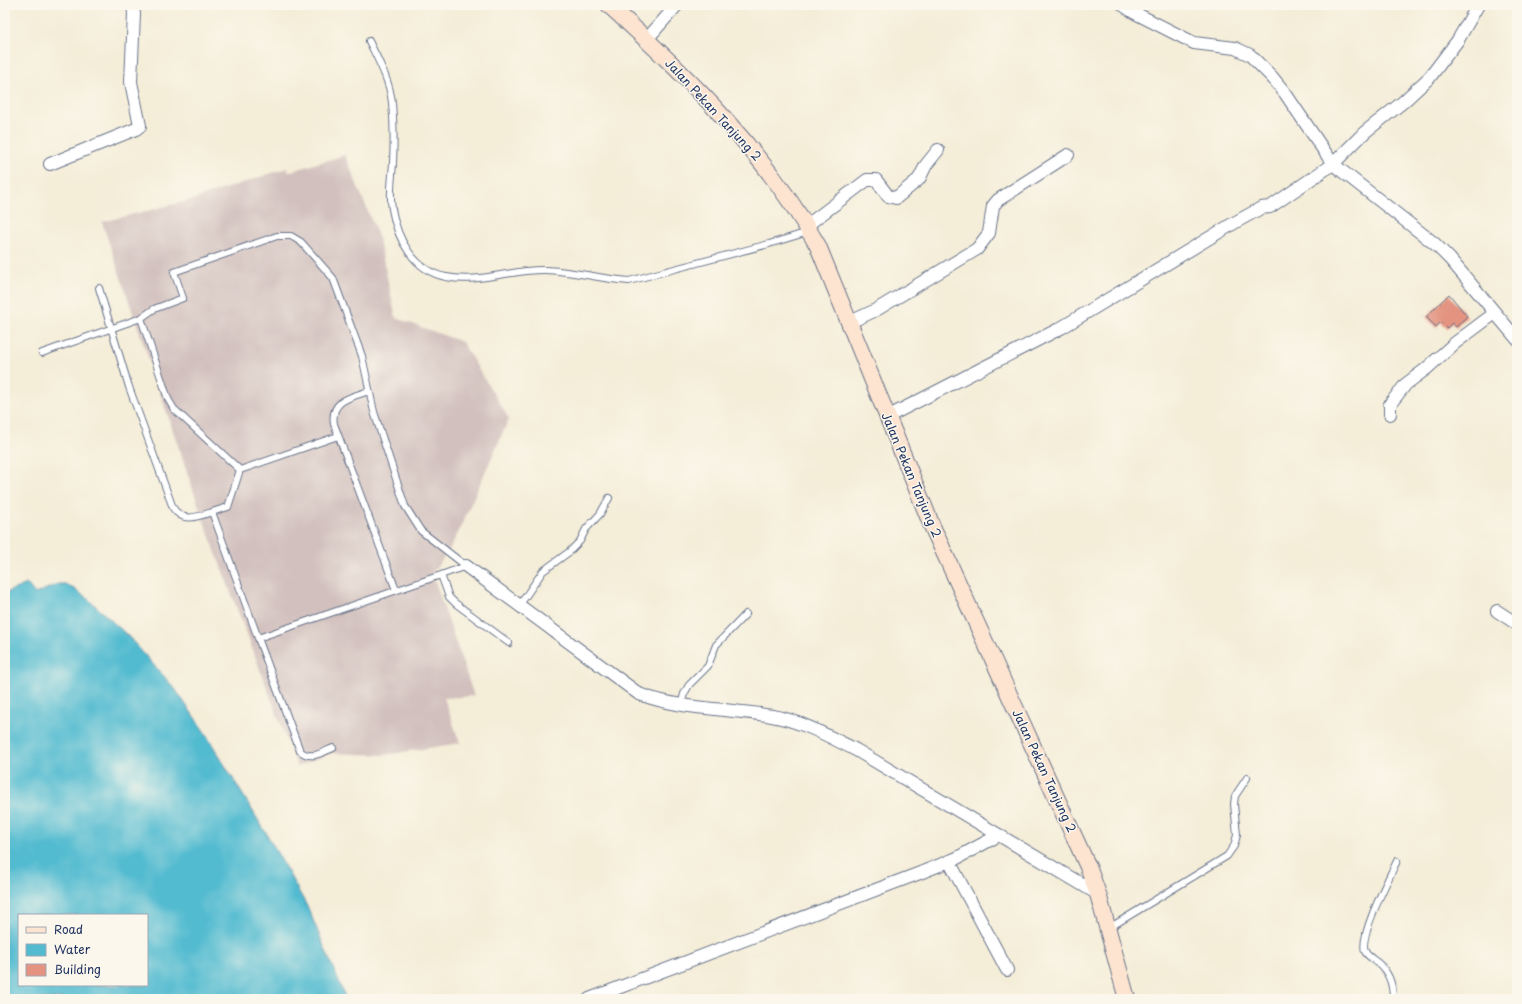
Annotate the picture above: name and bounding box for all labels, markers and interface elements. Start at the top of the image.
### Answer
street label: Jalan Pekan Tanjung 2 [661,54,766,164]
street label: Jalan Pekan Tanjung 2 [877,409,946,540]
street label: Jalan Pekan Tanjung 2 [1008,706,1081,835]
legend [18,914,148,986]
text: Road [54,920,83,938]
text: Water [54,940,91,958]
text: Building [54,960,101,978]

